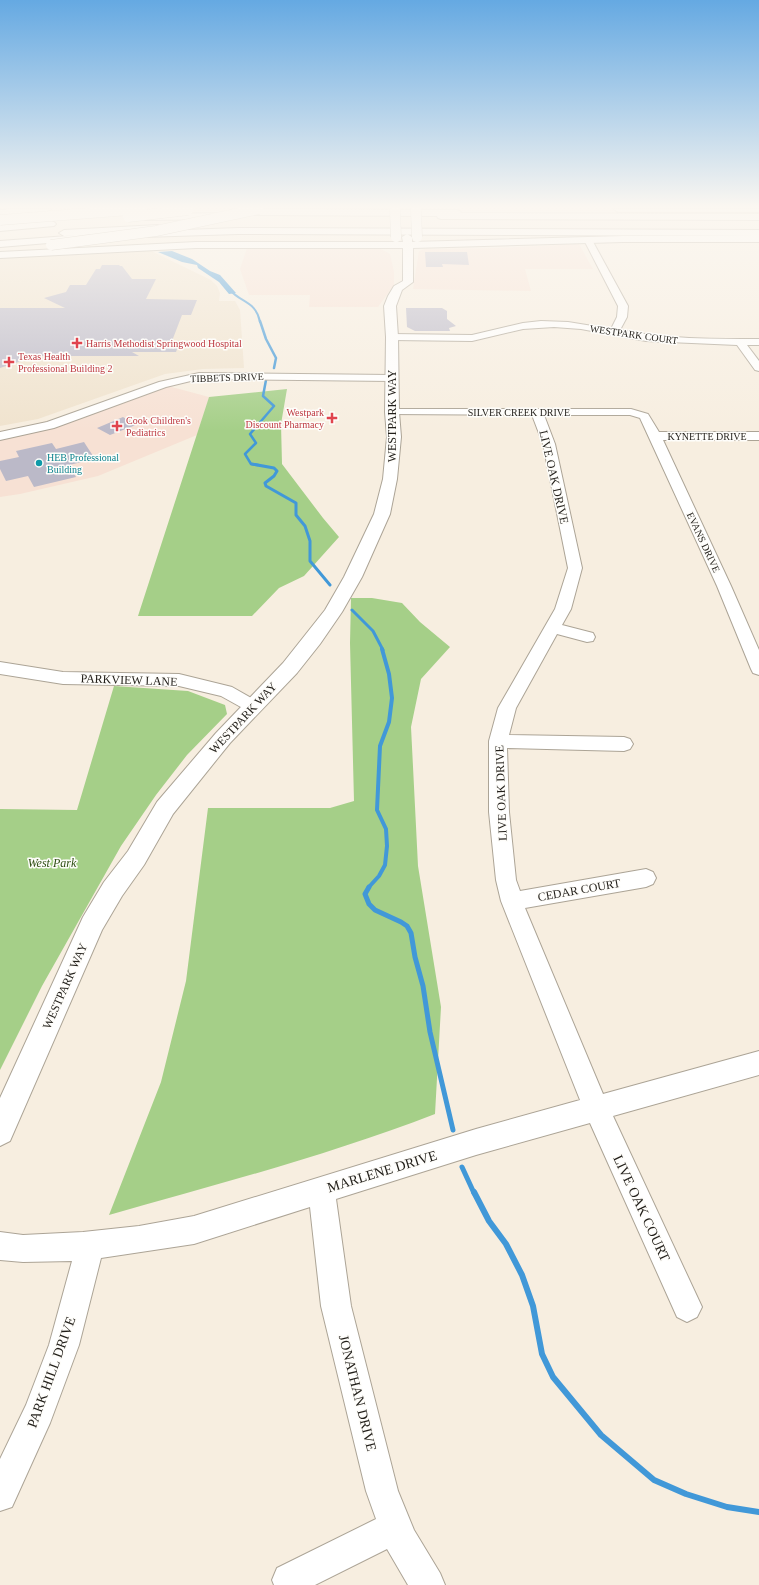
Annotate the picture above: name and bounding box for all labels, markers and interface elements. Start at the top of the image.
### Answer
street label: WESTPARK COURT [589,323,679,346]
marker: Harris Methodist Springwood Hospital [71,337,83,349]
place label: Harris Methodist Springwood Hospital [86,338,242,349]
place label: Texas Health Professional Building 2 [18,351,112,374]
marker: Texas Health Professional Building 2 [3,356,15,368]
street label: WESTPARK WAY [385,369,399,462]
street label: TIBBETS DRIVE [190,371,264,384]
place label: Westpark Discount Pharmacy [245,407,324,430]
street label: SILVER CREEK DRIVE [468,407,570,418]
marker: Westpark Discount Pharmacy [327,413,337,423]
place label: Cook Children's Pediatrics [126,415,191,438]
marker: Cook Children's Pediatrics [111,420,123,432]
street label: LIVE OAK DRIVE [536,429,572,525]
street label: KYNETTE DRIVE [667,431,747,442]
place label: HEB Professional Building [47,452,119,475]
marker: HEB Professional Building [34,458,44,468]
street label: EVANS DRIVE [685,510,722,574]
street label: PARKVIEW LANE [80,671,178,689]
street label: WESTPARK WAY [206,679,280,757]
street label: LIVE OAK DRIVE [492,745,510,841]
park label: West Park [28,856,77,870]
street label: CEDAR COURT [537,876,622,904]
street label: WESTPARK WAY [40,941,90,1031]
street label: MARLENE DRIVE [325,1148,439,1195]
street label: LIVE OAK COURT [610,1153,673,1264]
street label: PARK HILL DRIVE [24,1315,79,1430]
street label: JONATHAN DRIVE [336,1333,379,1453]

